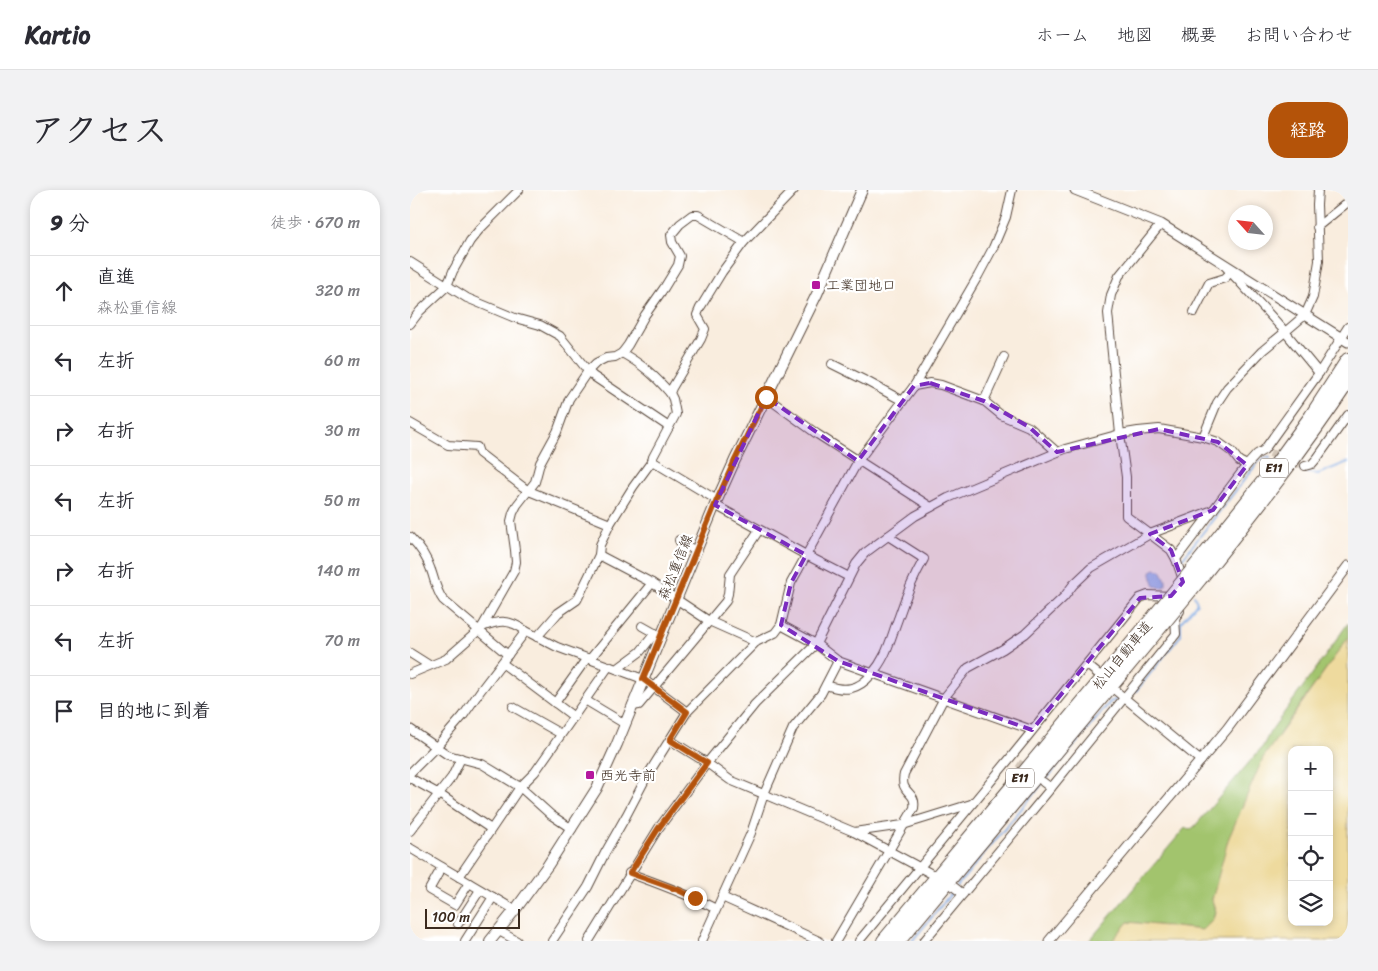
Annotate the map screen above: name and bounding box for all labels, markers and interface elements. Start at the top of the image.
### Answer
text: Kartio [25,14,90,56]
text: ホーム [1036,19,1089,51]
text: 地図 [1117,19,1153,51]
text: 概要 [1181,19,1217,51]
text: お問い合わせ [1245,19,1353,51]
text: アクセス [30,99,168,161]
button: 経路 [1268,102,1348,158]
text: 9 分 [50,204,89,242]
north arrow [1228,205,1273,250]
text: 徒歩 · 670 m [271,208,360,237]
text: 直進 [97,260,135,293]
place label: 工業団地口 [826,273,896,298]
text: 320 m [315,276,360,305]
icon: ahead [50,277,78,305]
marker: 工業団地口 [810,279,822,291]
text: 森松重信線 [97,293,177,322]
text: 左折 [97,344,135,377]
text: 60 m [324,346,360,375]
icon: left [50,347,78,375]
route start [755,386,778,409]
text: 右折 [97,414,135,447]
text: 30 m [325,416,360,445]
icon: right [50,417,78,445]
road number: E11 [1260,458,1288,478]
text: 左折 [97,484,135,517]
text: 50 m [324,486,360,515]
icon: left [50,487,78,515]
street label: 森松重信線 [651,530,700,604]
text: 右折 [97,554,135,587]
text: 140 m [317,556,360,585]
icon: right [50,557,78,585]
street label: 松山自動車道 [1086,615,1159,696]
text: 左折 [97,624,135,657]
text: 70 m [324,626,360,655]
icon: left [50,627,78,655]
text: 目的地に到着 [97,694,211,727]
icon: arrive [50,697,78,725]
map controls [1288,746,1333,926]
button: + [1288,746,1333,791]
place label: 西光寺前 [600,763,656,788]
road number: E11 [1006,768,1034,788]
marker: 西光寺前 [584,769,596,781]
button: − [1288,791,1333,836]
button: locate [1288,836,1333,881]
button: layers [1288,881,1333,926]
route end [684,887,707,910]
text: 100 m [432,905,470,930]
scale bar [425,906,520,929]

